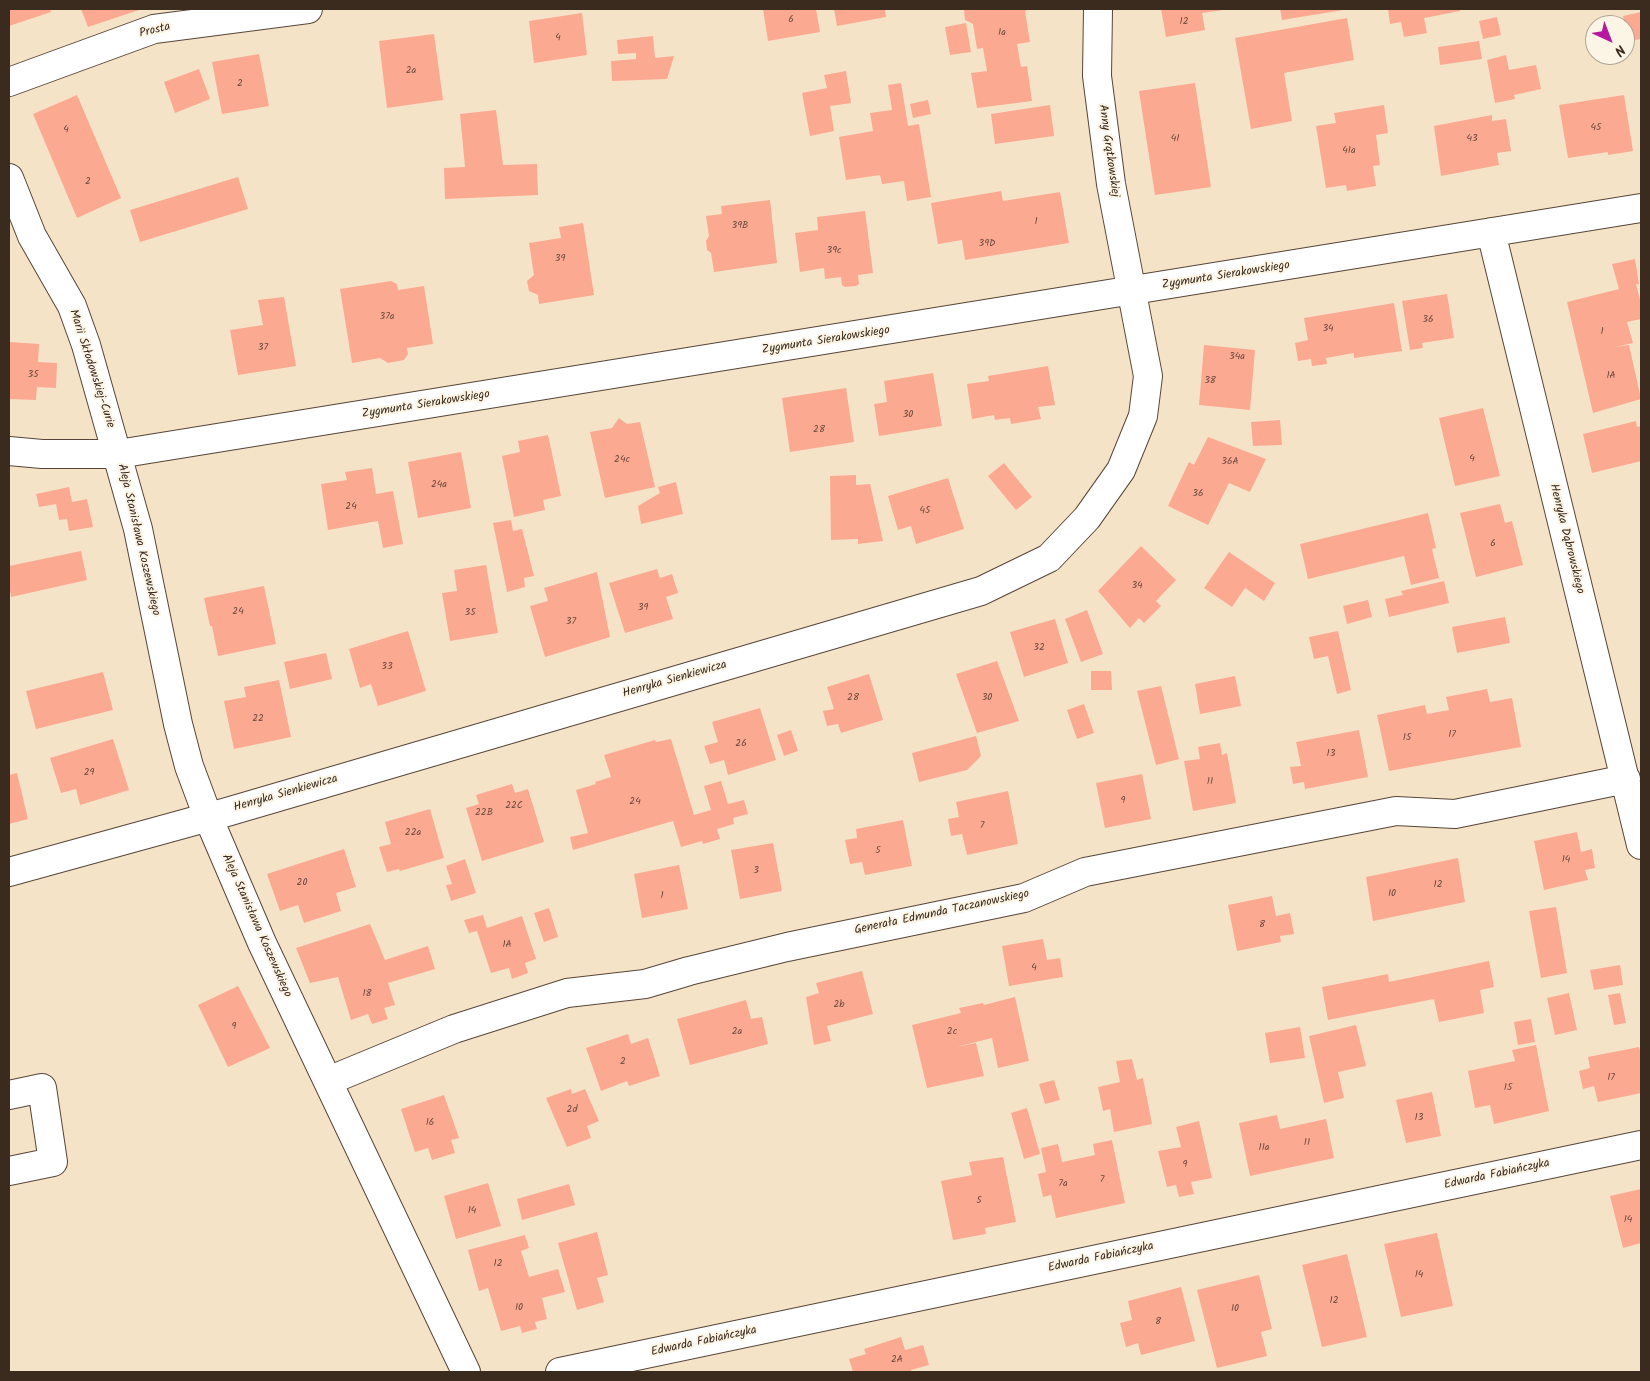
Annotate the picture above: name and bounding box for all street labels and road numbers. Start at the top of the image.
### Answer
street label: Prosta [138,20,172,42]
street label: Anny Grątkowskiej [1094,104,1122,198]
street label: Zygmunta Sierakowskiego [1161,259,1291,293]
street label: Marii Skłodowskiej-Curie [65,308,117,430]
street label: Zygmunta Sierakowskiego [761,324,891,358]
street label: Zygmunta Sierakowskiego [361,388,491,422]
street label: Aleja Stanisława Koszewskiego [114,463,162,617]
street label: Henryka Dąbrowskiego [1545,483,1587,595]
street label: Henryka Sienkiewicza [621,658,729,702]
street label: Henryka Sienkiewicza [232,772,340,816]
street label: Aleja Stanisława Koszewskiego [218,852,294,1000]
street label: Generała Edmunda Taczanowskiego [853,887,1031,939]
street label: Edwarda Fabiańczyka [1443,1157,1551,1193]
street label: Edwarda Fabiańczyka [1047,1240,1155,1276]
street label: Edwarda Fabiańczyka [650,1324,758,1360]

